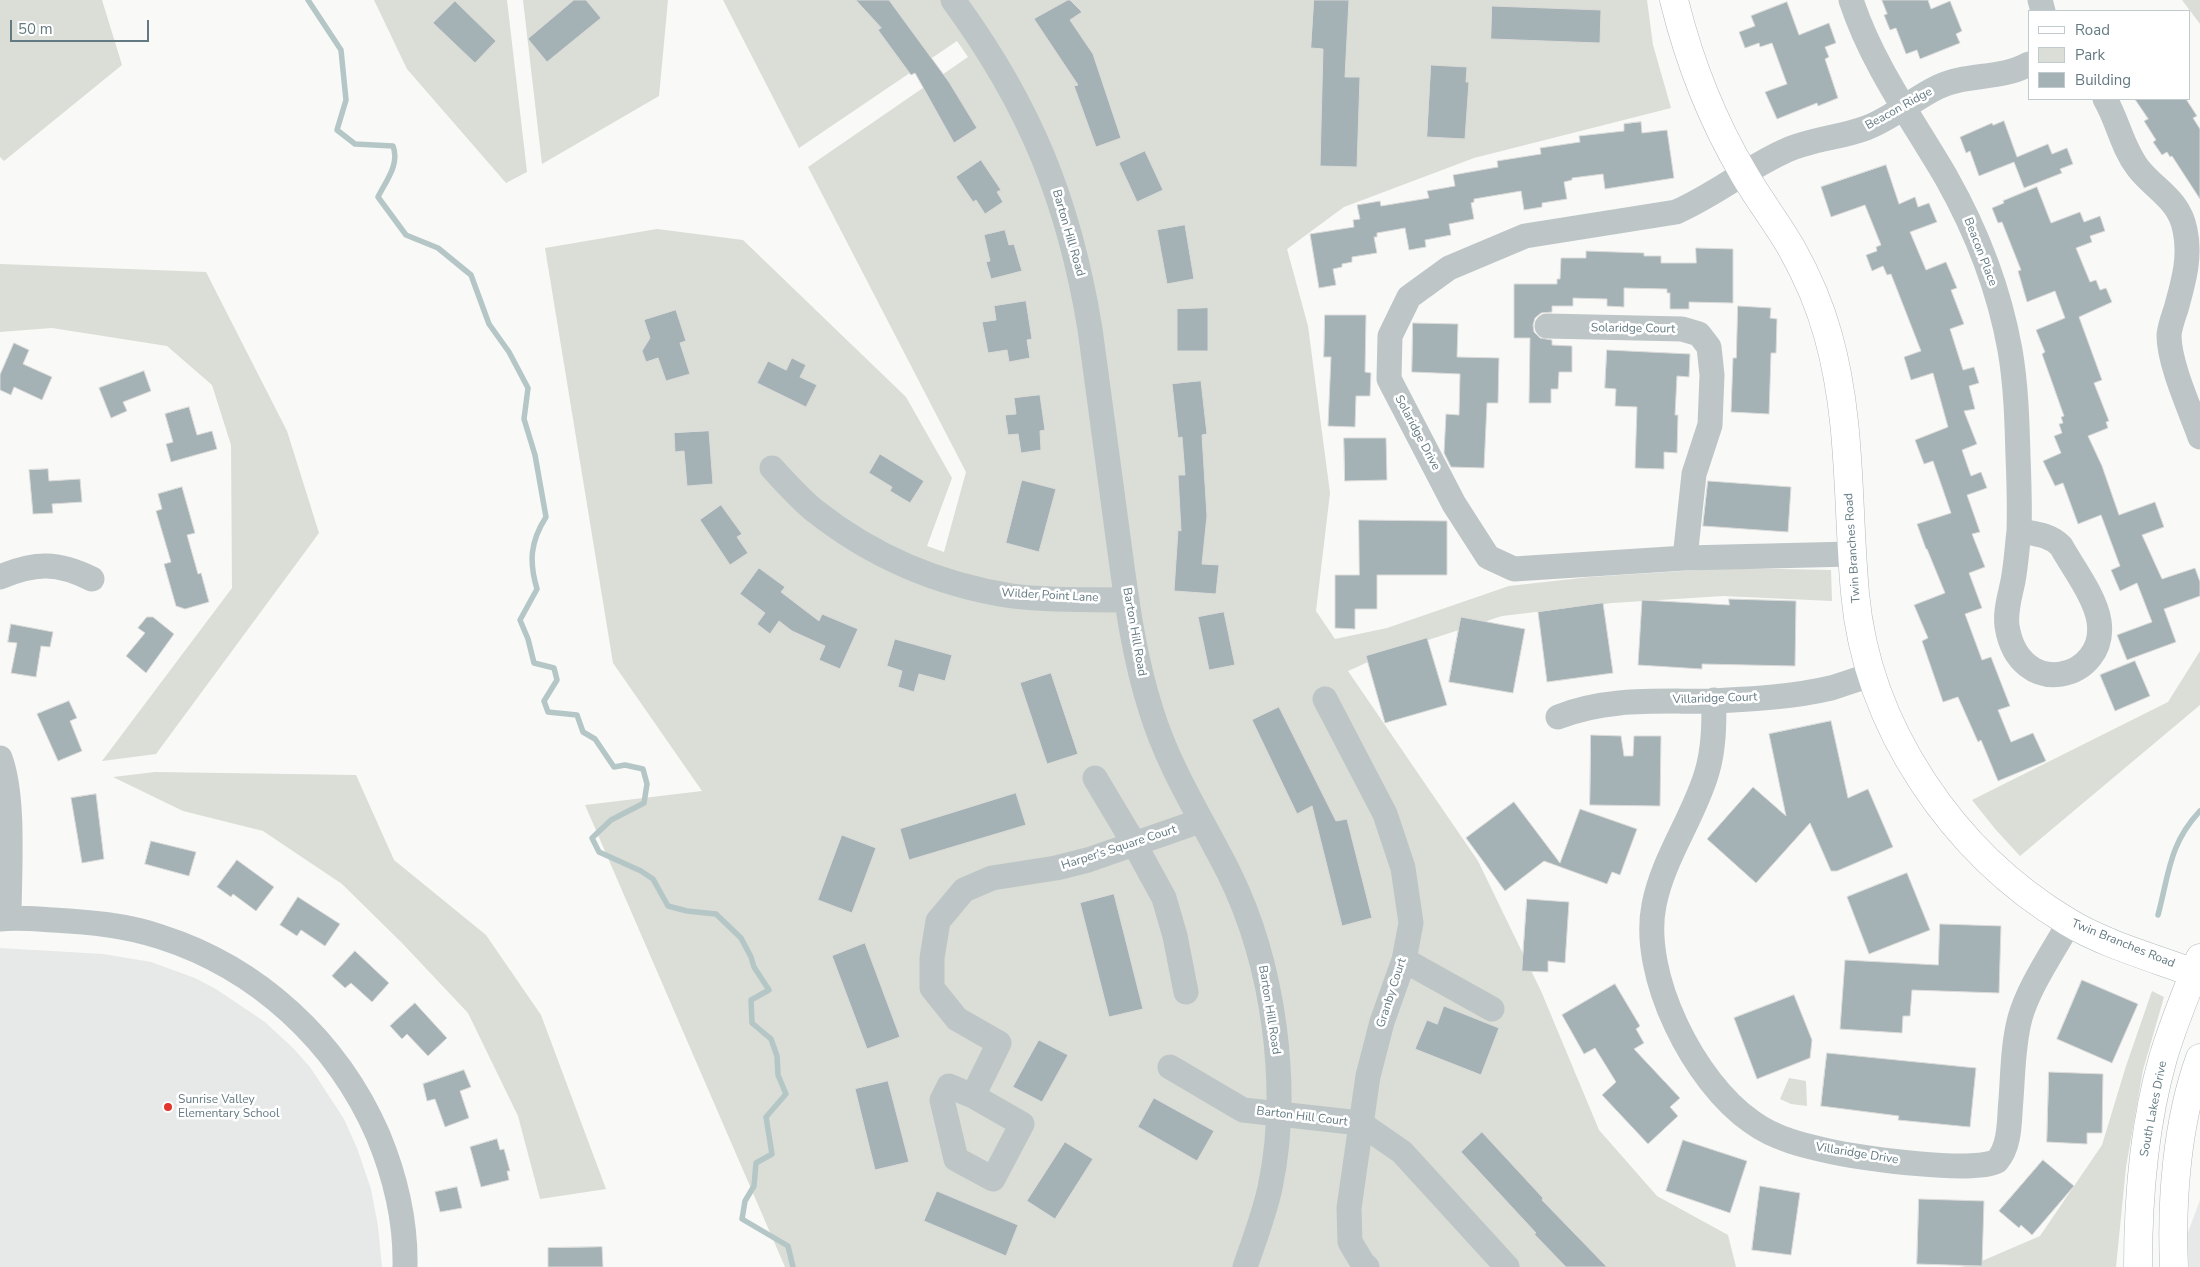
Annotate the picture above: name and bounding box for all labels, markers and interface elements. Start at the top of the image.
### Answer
scale bar [12,10,151,42]
legend [2028,10,2190,100]
text: 50 m [18,19,53,39]
text: Road [2075,20,2110,40]
text: Park [2075,45,2105,65]
text: Building [2075,70,2131,90]
street label: Beacon Ridge [1863,85,1935,133]
street label: Barton Hill Road [1049,188,1087,278]
street label: Beacon Place [1960,216,2000,288]
street label: Solaridge Court [1591,321,1675,337]
street label: Solaridge Drive [1391,393,1443,473]
street label: Twin Branches Road [1842,492,1864,604]
street label: Wilder Point Lane [1001,586,1099,606]
street label: Barton Hill Road [1119,587,1149,677]
street label: Villaridge Court [1672,690,1758,708]
street label: Harper's Square Court [1060,823,1178,873]
street label: Twin Branches Road [2069,917,2177,971]
street label: Granby Court [1374,956,1410,1030]
street label: Barton Hill Road [1255,965,1283,1055]
street label: South Lakes Drive [2138,1060,2170,1158]
place label: Sunrise Valley Elementary School [178,1093,279,1121]
marker: Sunrise Valley Elementary School [162,1101,174,1113]
street label: Barton Hill Court [1256,1104,1348,1130]
street label: Villaridge Drive [1815,1140,1899,1168]

